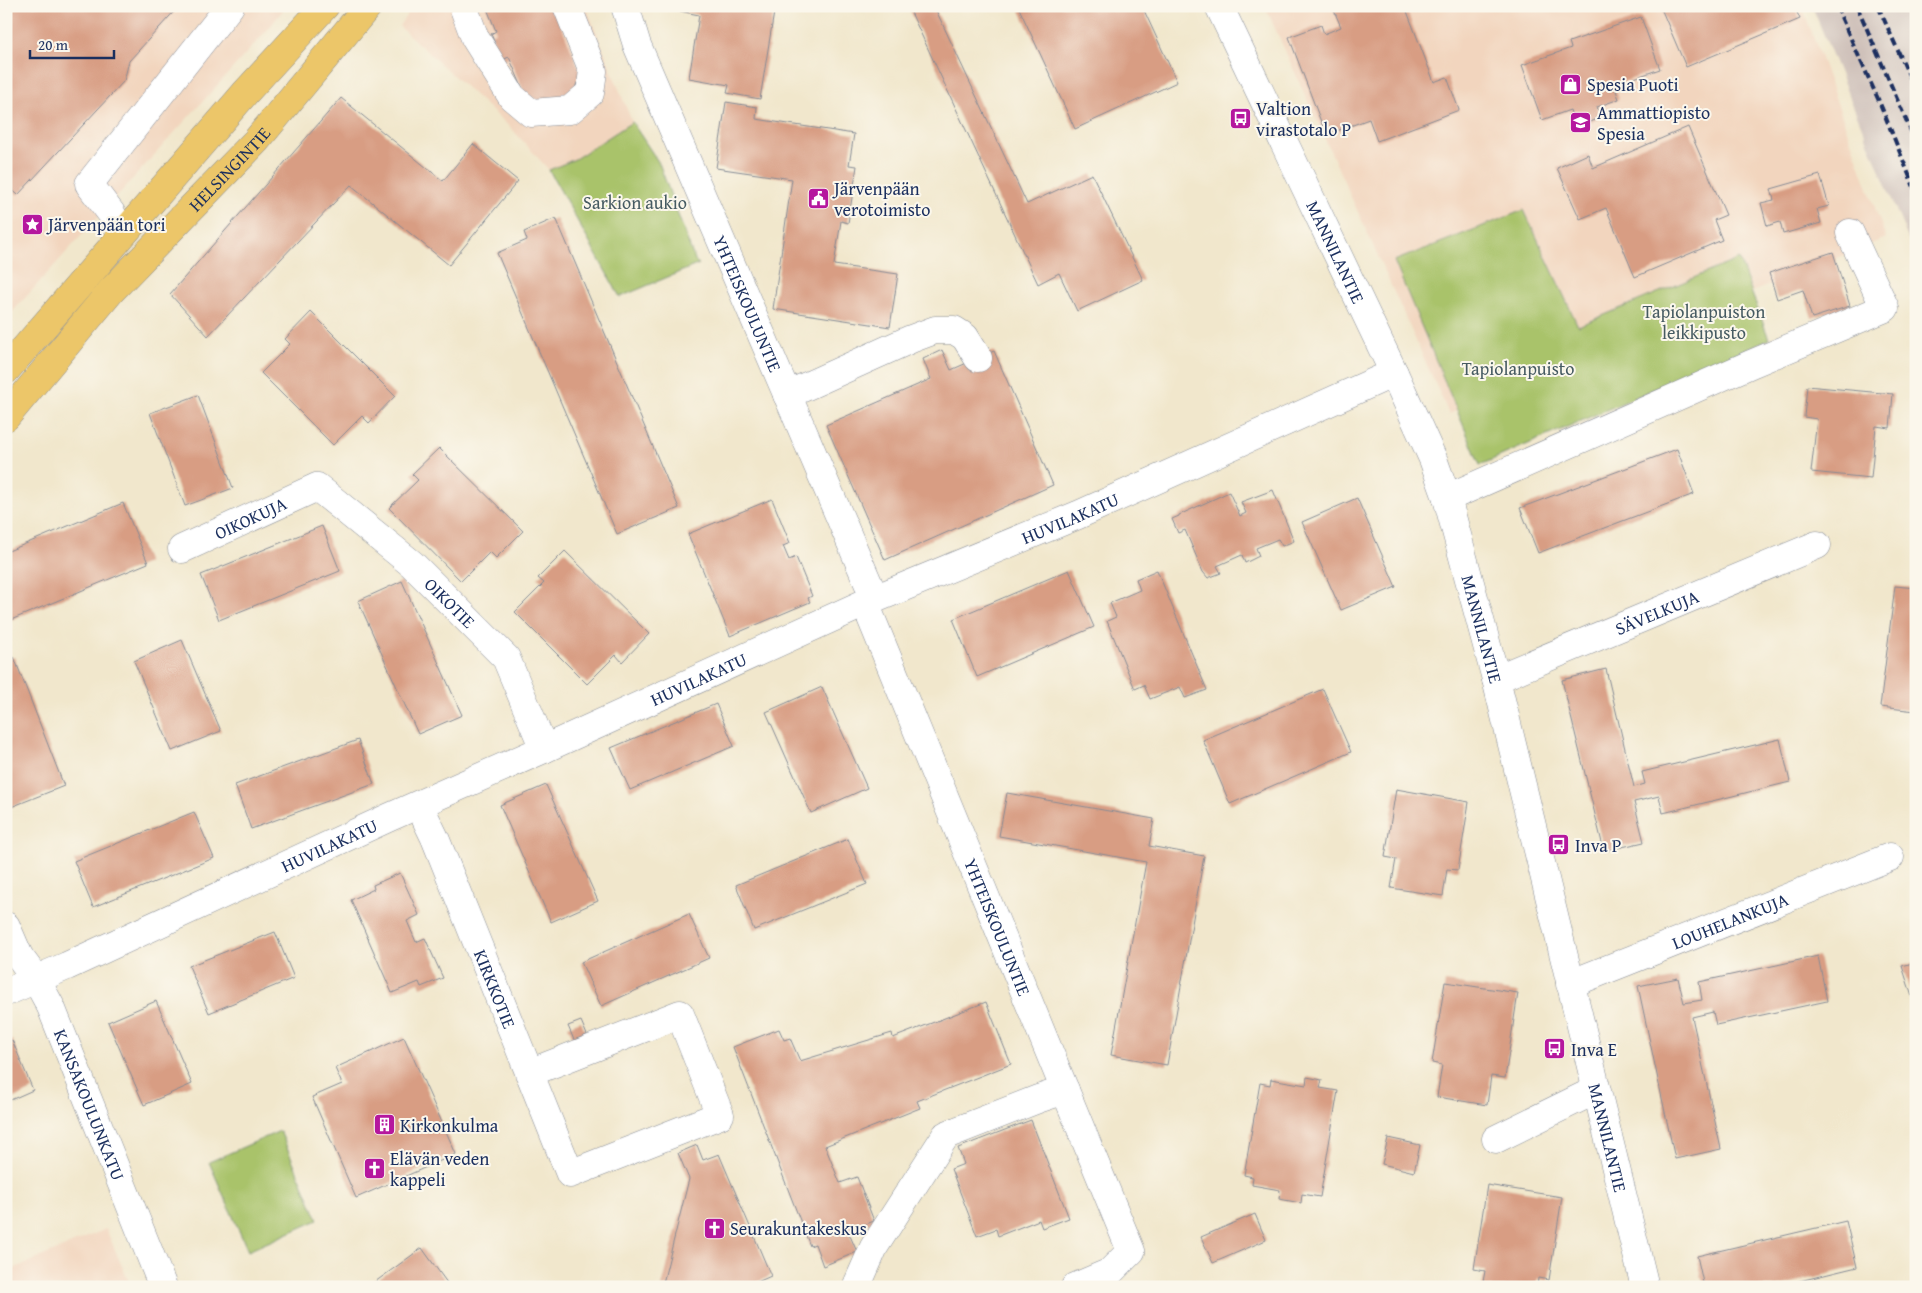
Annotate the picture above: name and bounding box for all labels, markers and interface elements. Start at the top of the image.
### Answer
scale bar [30,28,114,60]
text: 20 m [38,34,69,55]
place label: Spesia Puoti [1587,71,1679,98]
shop icon: Spesia Puoti [1559,72,1583,96]
place label: Valtion virastotalo P [1256,95,1351,143]
place label: Ammattiopisto Spesia [1597,99,1710,147]
bus stop icon: Valtion virastotalo P [1228,106,1252,130]
school or university icon: Ammattiopisto Spesia [1569,110,1593,134]
street label: HELSINGINTIE [182,120,276,217]
place label: Järvenpään verotoimisto [832,175,930,223]
public building icon: Järvenpään verotoimisto [806,186,830,210]
park label: Sarkion aukio [583,189,687,216]
street label: MANNILANTIE [1300,196,1372,307]
place label: Järvenpään tori [46,211,166,238]
place icon: Järvenpään tori [20,212,44,236]
street label: YHTEISKOULUNTIE [707,231,789,376]
park label: Tapiolanpuiston leikkipusto [1643,298,1765,346]
park label: Tapiolanpuisto [1462,355,1574,382]
street label: HUVILAKATU [1017,485,1123,550]
street label: OIKOKUJA [210,489,291,546]
street label: OIKOTIE [419,571,482,634]
street label: MANNILANTIE [1455,572,1510,686]
street label: SÄVELKUJA [1611,582,1703,641]
street label: HUVILAKATU [646,645,751,712]
street label: HUVILAKATU [276,811,382,879]
place label: Inva P [1575,832,1621,859]
bus stop icon: Inva P [1547,833,1571,857]
street label: YHTEISKOULUNTIE [958,854,1038,1000]
street label: LOUHELANKUJA [1668,885,1792,956]
street label: KIRKKOTIE [468,945,524,1032]
street label: KANSAKOULUNKATU [48,1025,132,1184]
place label: Inva E [1571,1036,1617,1063]
bus stop icon: Inva E [1543,1037,1567,1061]
street label: MANNILANTIE [1582,1080,1635,1195]
place label: Kirkonkulma [400,1112,499,1139]
building icon: Kirkonkulma [372,1113,396,1137]
place label: Elävän veden kappeli [390,1145,489,1193]
church icon: Elävän veden kappeli [362,1156,386,1180]
place label: Seurakuntakeskus [730,1215,867,1242]
church icon: Seurakuntakeskus [702,1216,726,1240]

